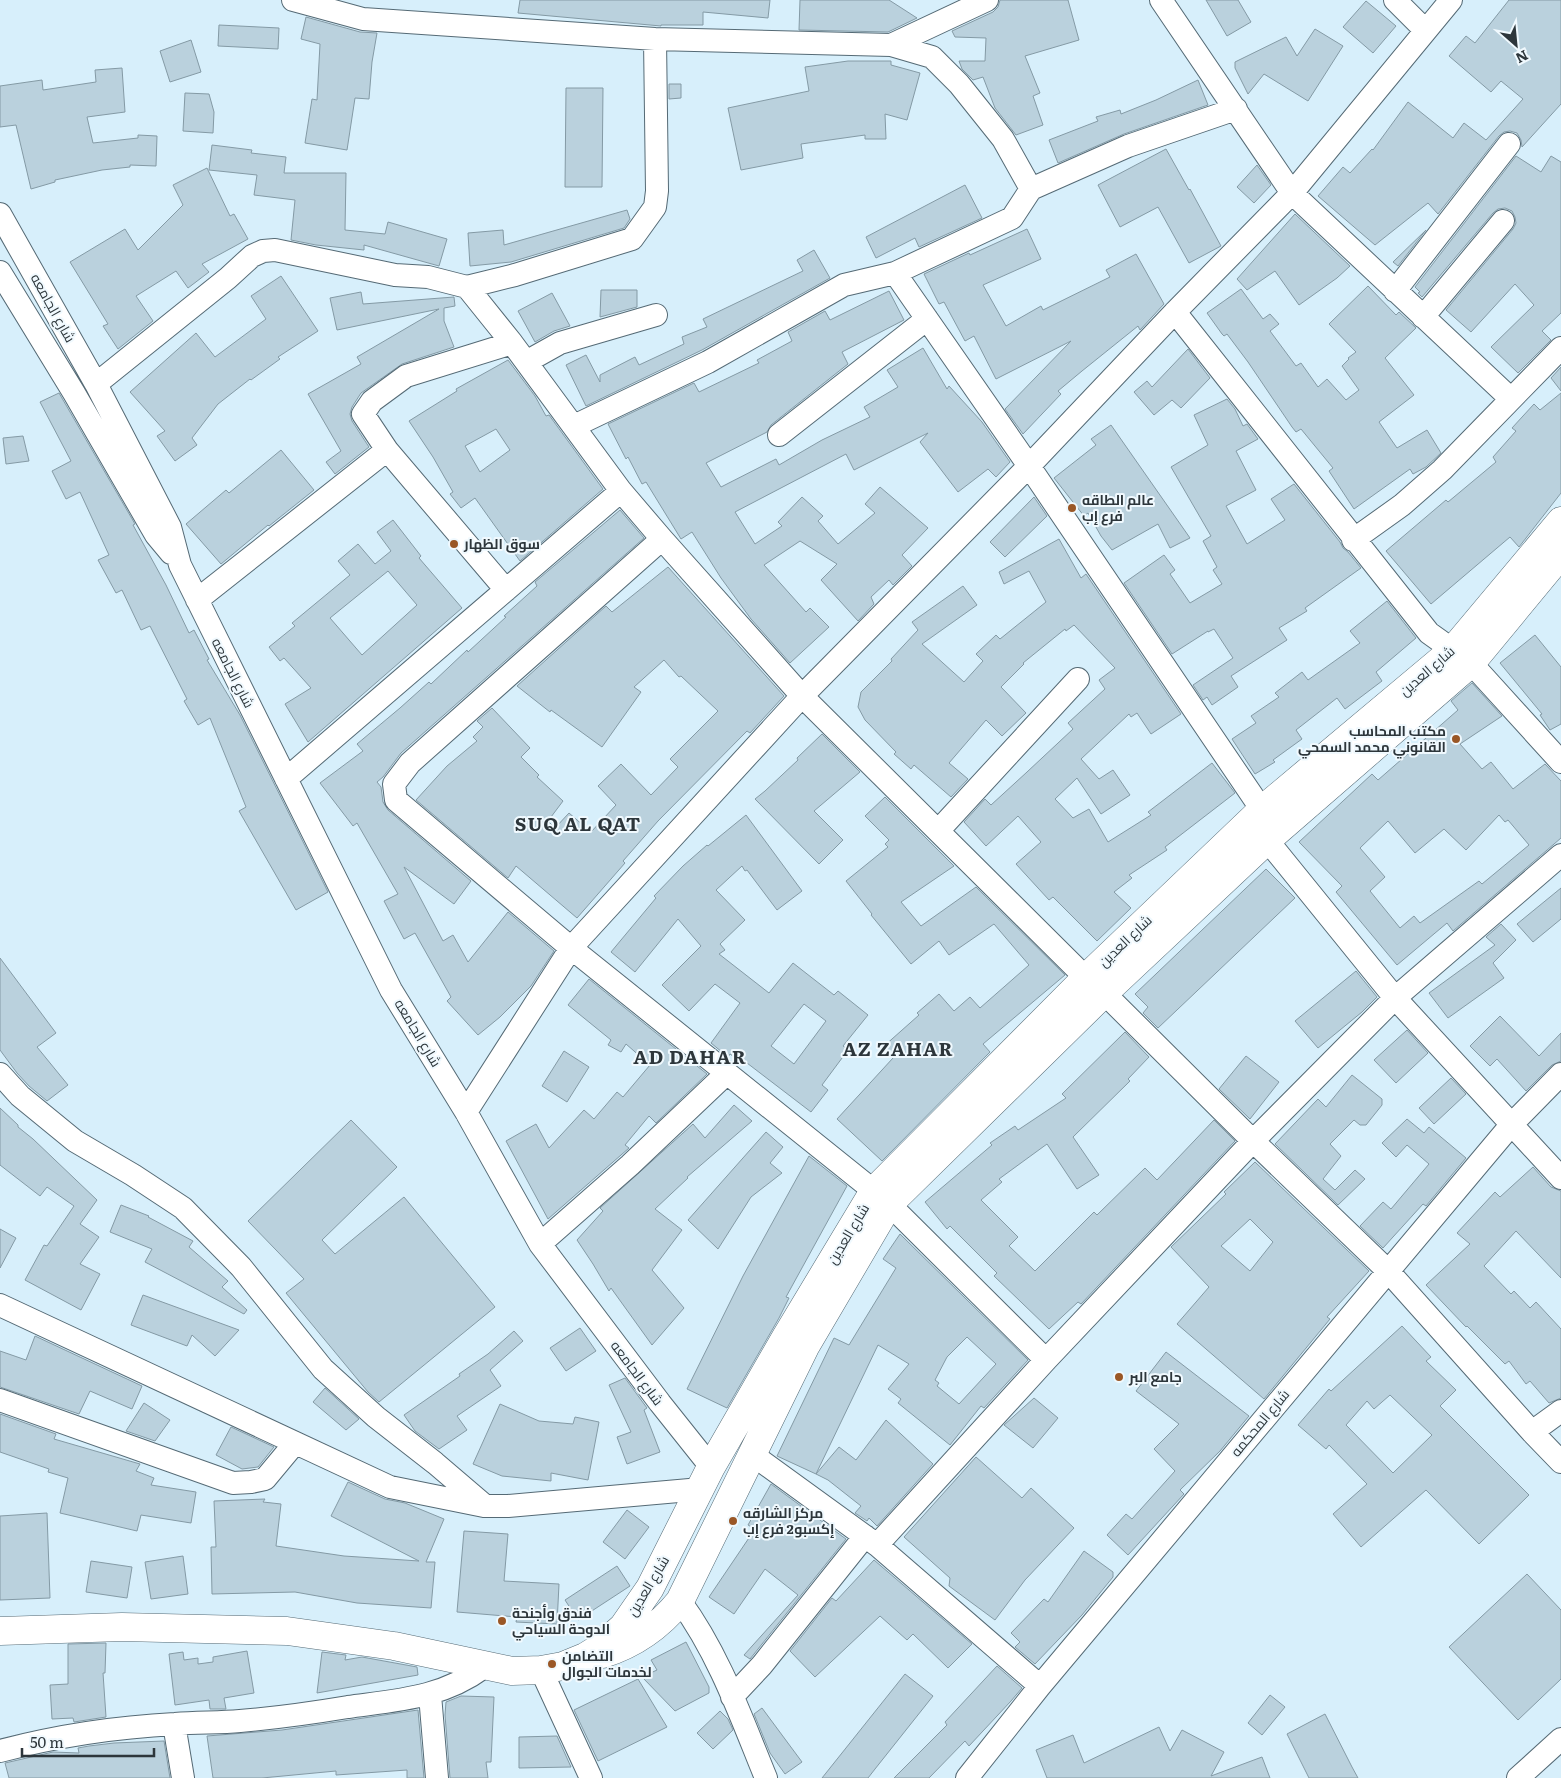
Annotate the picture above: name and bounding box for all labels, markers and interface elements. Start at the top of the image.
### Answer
north arrow [1491,20,1541,70]
text: N [1512,46,1532,69]
street label: شارع الجامعه [27,269,81,346]
place label: عالم الطاقه فرع إب [1082,489,1154,526]
marker: عالم الطاقه فرع إب [1066,502,1078,514]
place label: سوق الظهار [463,533,540,553]
marker: سوق الظهار [448,538,460,550]
street label: شارع الجامعه [208,634,260,711]
street label: شارع العدين [1394,641,1458,700]
place label: مكتب المحاسب القانوني محمد السمحي [1298,720,1446,759]
marker: مكتب المحاسب القانوني محمد السمحي [1450,733,1462,745]
district label: SUQ AL QAT [515,809,641,837]
street label: شارع العدين [1093,910,1156,971]
street label: شارع الجامعه [391,995,447,1070]
district label: AZ ZAHAR [842,1034,954,1062]
district label: AD DAHAR [633,1042,747,1070]
street label: شارع العدين [821,1199,873,1268]
street label: شارع الجامعه [607,1336,669,1409]
place label: جامع البر [1128,1366,1182,1387]
marker: جامع البر [1113,1371,1125,1383]
street label: شارع المحكمه [1225,1384,1293,1460]
place label: مركز الشارقه إكسبو2 فرع إب [743,1502,834,1539]
marker: مركز الشارقه إكسبو2 فرع إب [727,1515,739,1527]
street label: شارع العدين [621,1551,673,1620]
place label: فندق وأجنحة الدوحة السياحي [512,1602,610,1641]
marker: فندق وأجنحة الدوحة السياحي [496,1615,508,1627]
place label: التضامن لخدمات الجوال [562,1645,652,1681]
marker: التضامن لخدمات الجوال [546,1658,558,1670]
scale bar [22,1726,155,1758]
text: 50 m [30,1730,64,1753]

